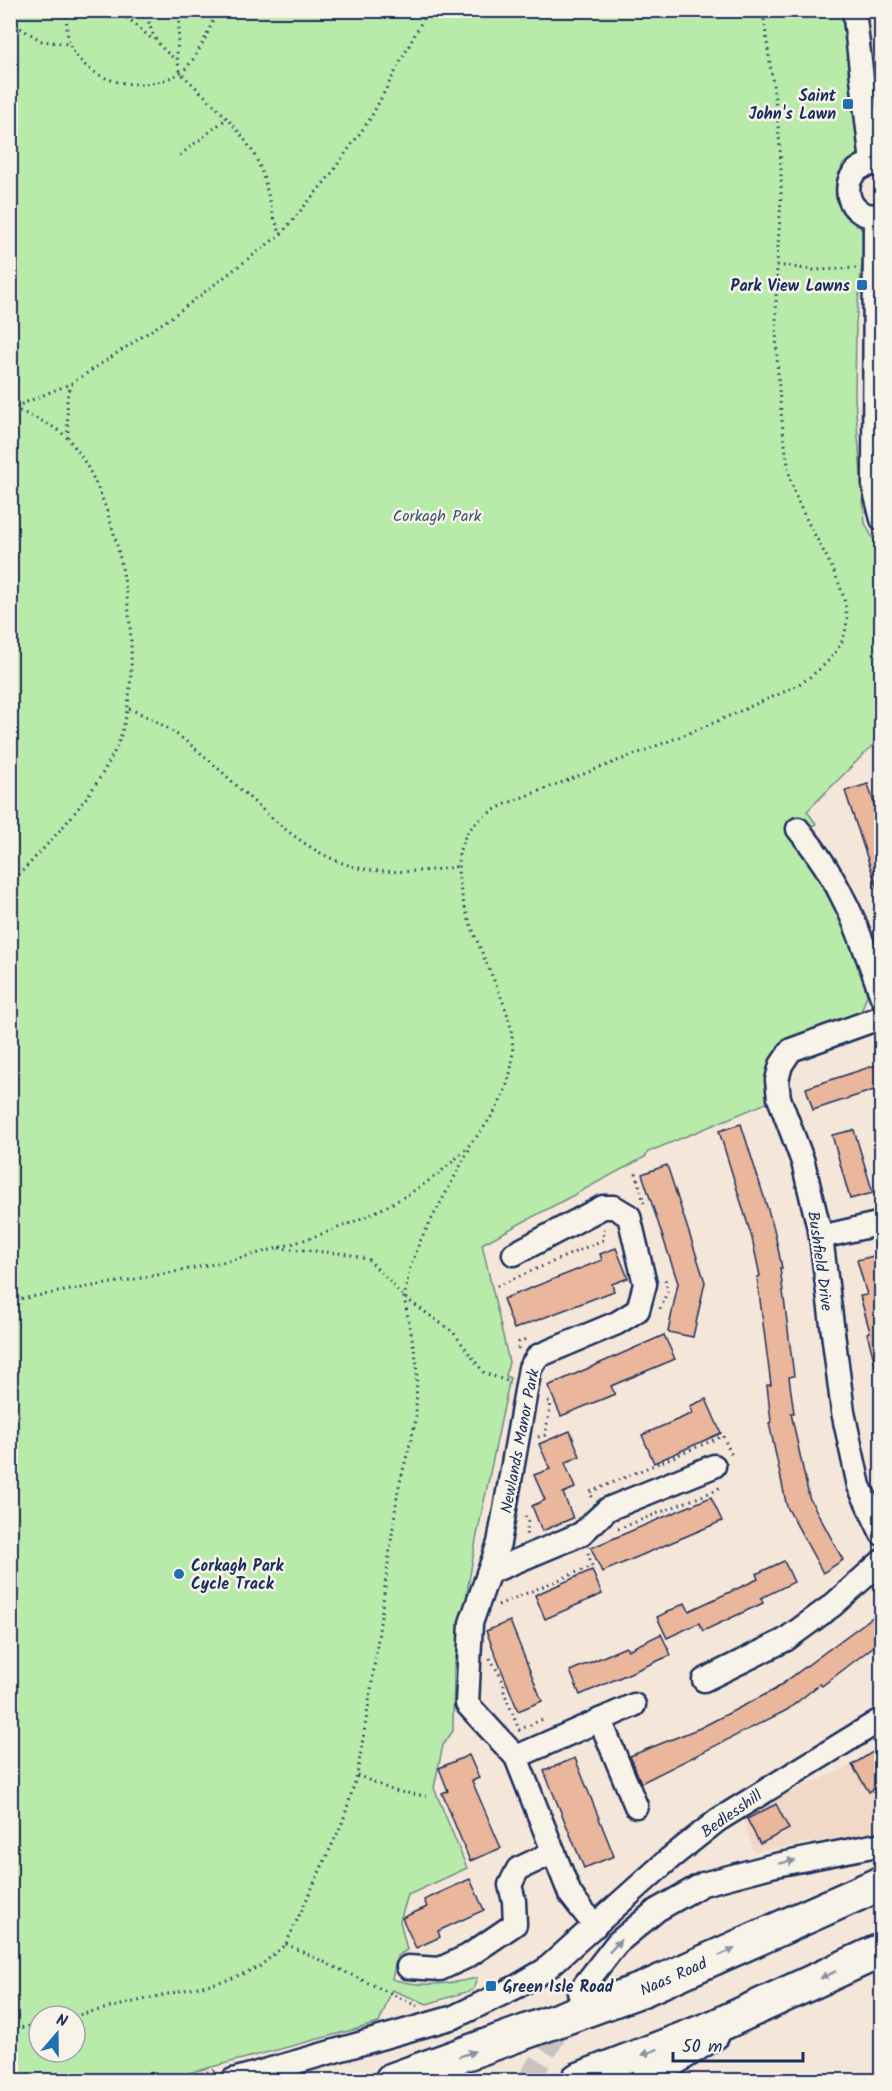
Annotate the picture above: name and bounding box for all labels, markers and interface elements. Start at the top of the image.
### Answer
place label: Saint John's Lawn [749,84,837,127]
marker: Saint John's Lawn [841,97,855,111]
place label: Park View Lawns [731,274,851,299]
marker: Park View Lawns [855,278,869,292]
park label: Corkagh Park [393,504,482,529]
street label: Bushfield Drive [800,1210,839,1313]
street label: Newlands Manor Park [494,1366,547,1516]
place label: Corkagh Park Cycle Track [191,1554,285,1597]
marker: Corkagh Park Cycle Track [172,1567,186,1581]
street label: Bedlesshill [696,1784,768,1845]
one-way arrow [778,1857,797,1866]
one-way arrow [608,1939,621,1954]
one-way arrow [718,1948,735,1957]
street label: Naas Road [636,1951,712,2003]
one-way arrow [820,1970,837,1979]
place label: Green Isle Road [503,1975,614,2000]
marker: Green Isle Road [484,1979,498,1993]
north arrow [27,2004,87,2064]
text: N [53,2008,71,2035]
scale bar [673,2025,804,2063]
text: 50 m [682,2033,722,2062]
one-way arrow [640,2047,658,2057]
one-way arrow [458,2049,476,2059]

